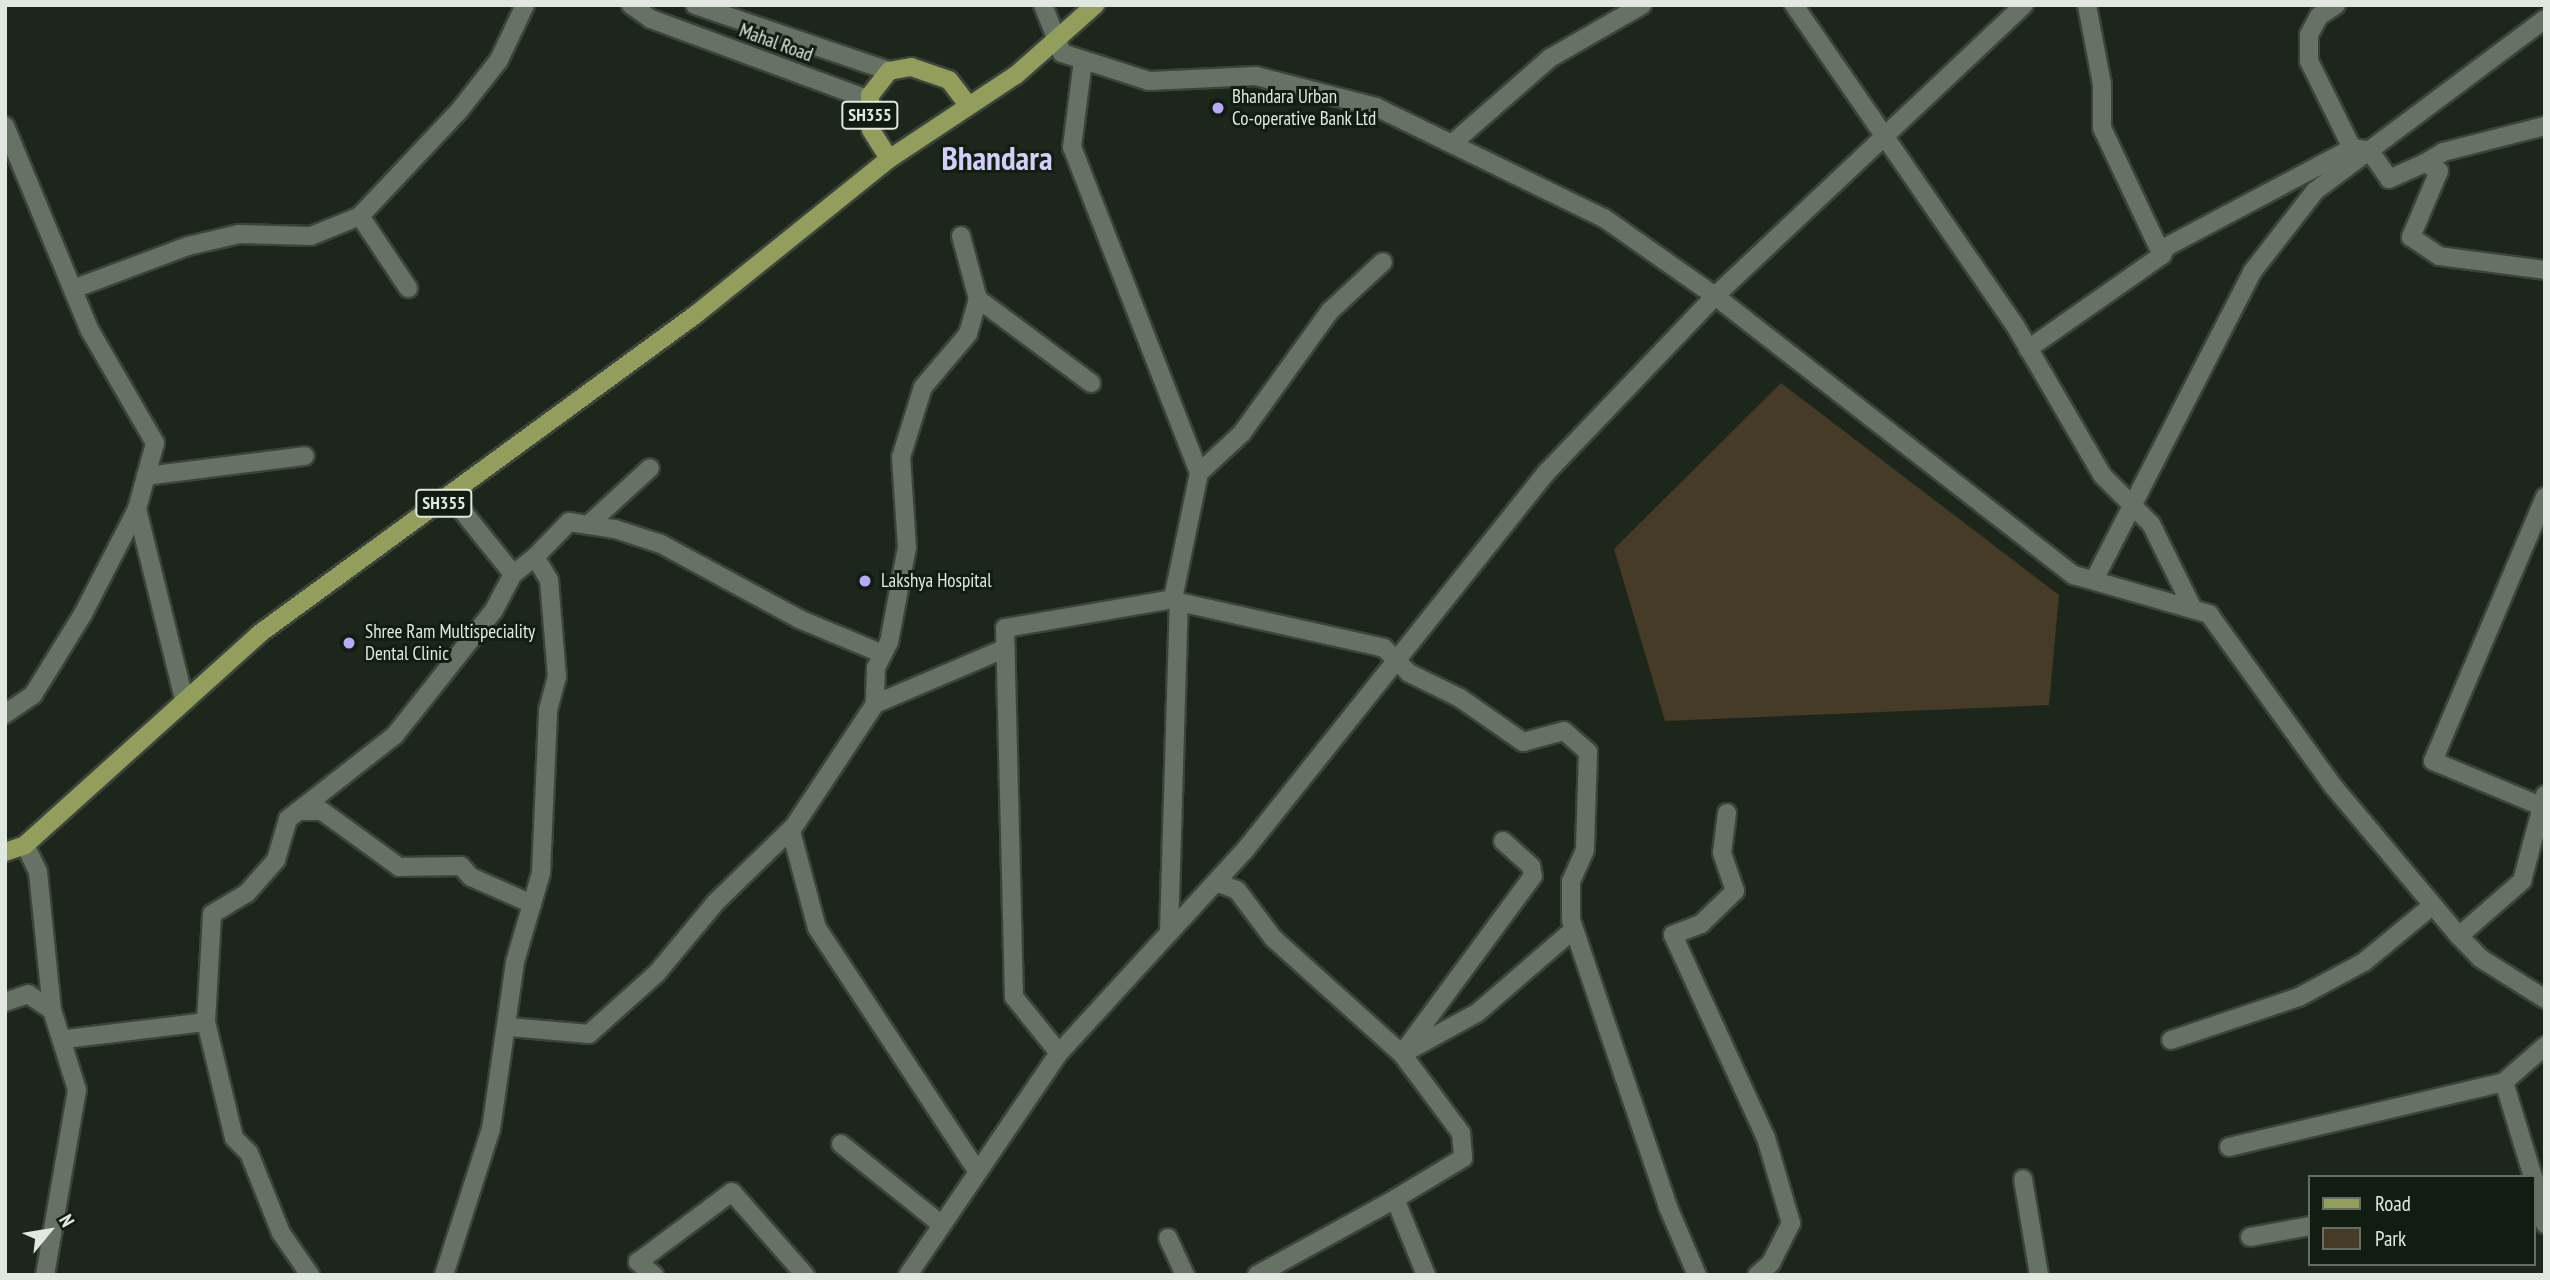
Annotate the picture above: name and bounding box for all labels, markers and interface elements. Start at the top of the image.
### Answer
street label: Mahal Road [736,19,816,67]
place label: Bhandara Urban Co-operative Bank Ltd [1232,86,1377,130]
road number: SH355 [840,100,900,130]
marker: Bhandara Urban Co-operative Bank Ltd [1210,100,1226,116]
district label: Bhandara [941,138,1053,178]
road number: SH355 [414,489,474,518]
place label: Lakshya Hospital [881,570,992,592]
marker: Lakshya Hospital [855,571,875,591]
place label: Shree Ram Multispeciality Dental Clinic [365,621,535,665]
marker: Shree Ram Multispeciality Dental Clinic [339,633,359,653]
legend [2308,1175,2536,1266]
text: Road [2375,1190,2411,1217]
north arrow [14,1196,84,1266]
text: N [54,1210,80,1231]
text: Park [2375,1225,2406,1252]

